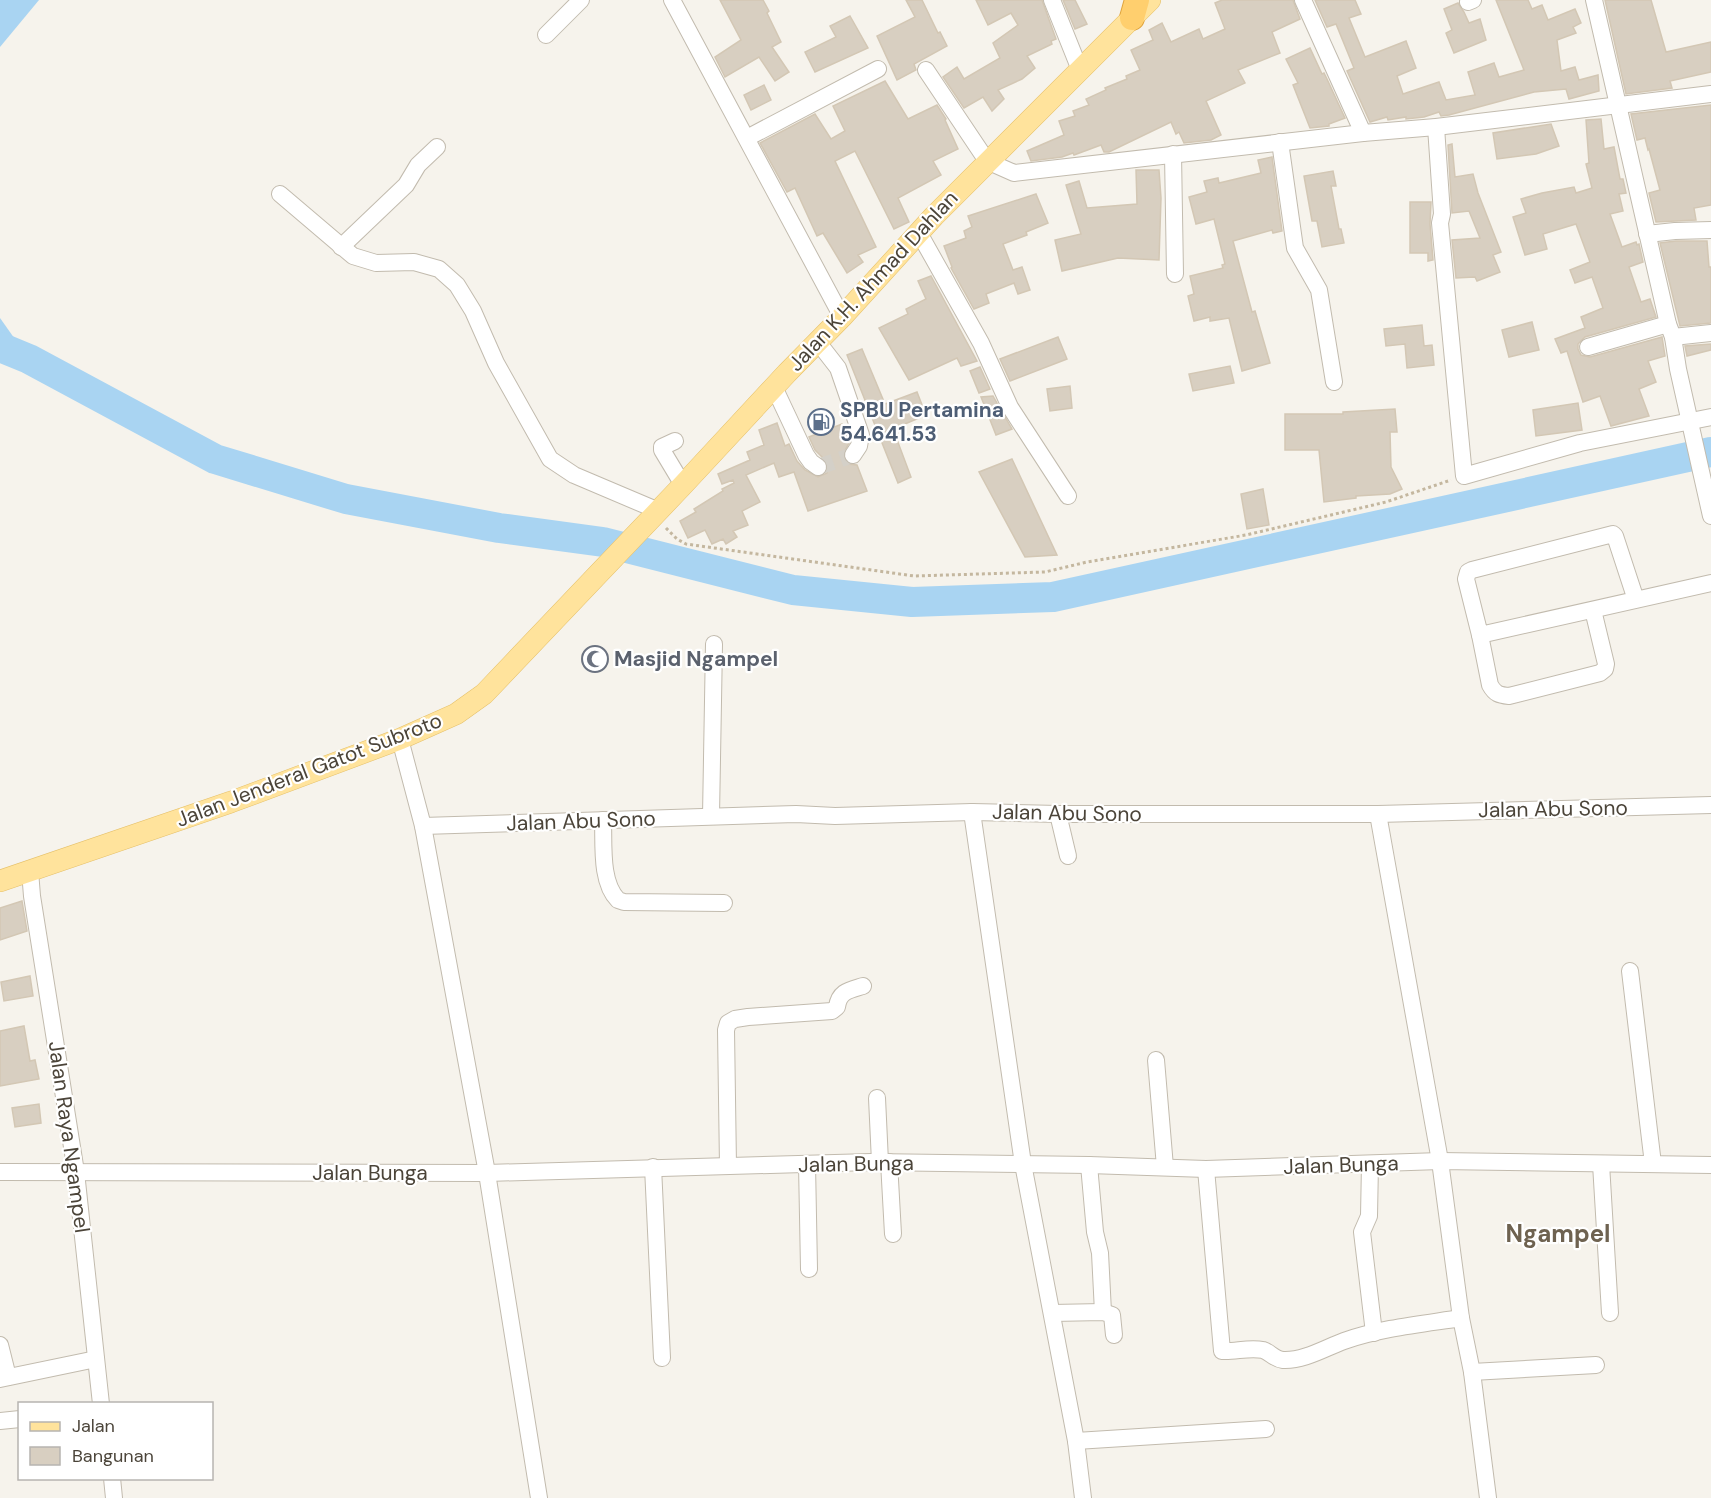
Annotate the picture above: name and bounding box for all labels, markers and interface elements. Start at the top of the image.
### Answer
street label: Jalan K.H. Ahmad Dahlan [782,185,964,377]
place label: SPBU Pertamina 54.641.53 [840,396,1004,448]
fuel station icon: SPBU Pertamina 54.641.53 [806,407,836,437]
mosque icon: Masjid Ngampel [580,644,610,674]
place label: Masjid Ngampel [614,645,778,673]
street label: Jalan Jenderal Gatot Subroto [172,706,446,834]
street label: Jalan Abu Sono [1478,794,1628,824]
street label: Jalan Abu Sono [992,798,1142,828]
street label: Jalan Abu Sono [506,804,656,838]
street label: Jalan Raya Ngampel [42,1039,96,1235]
street label: Jalan Bunga [798,1149,914,1179]
street label: Jalan Bunga [1283,1149,1399,1181]
street label: Jalan Bunga [312,1159,428,1187]
district label: Ngampel [1505,1218,1611,1249]
legend [18,1402,213,1480]
text: Jalan [72,1414,115,1438]
text: Bangunan [72,1444,154,1468]

